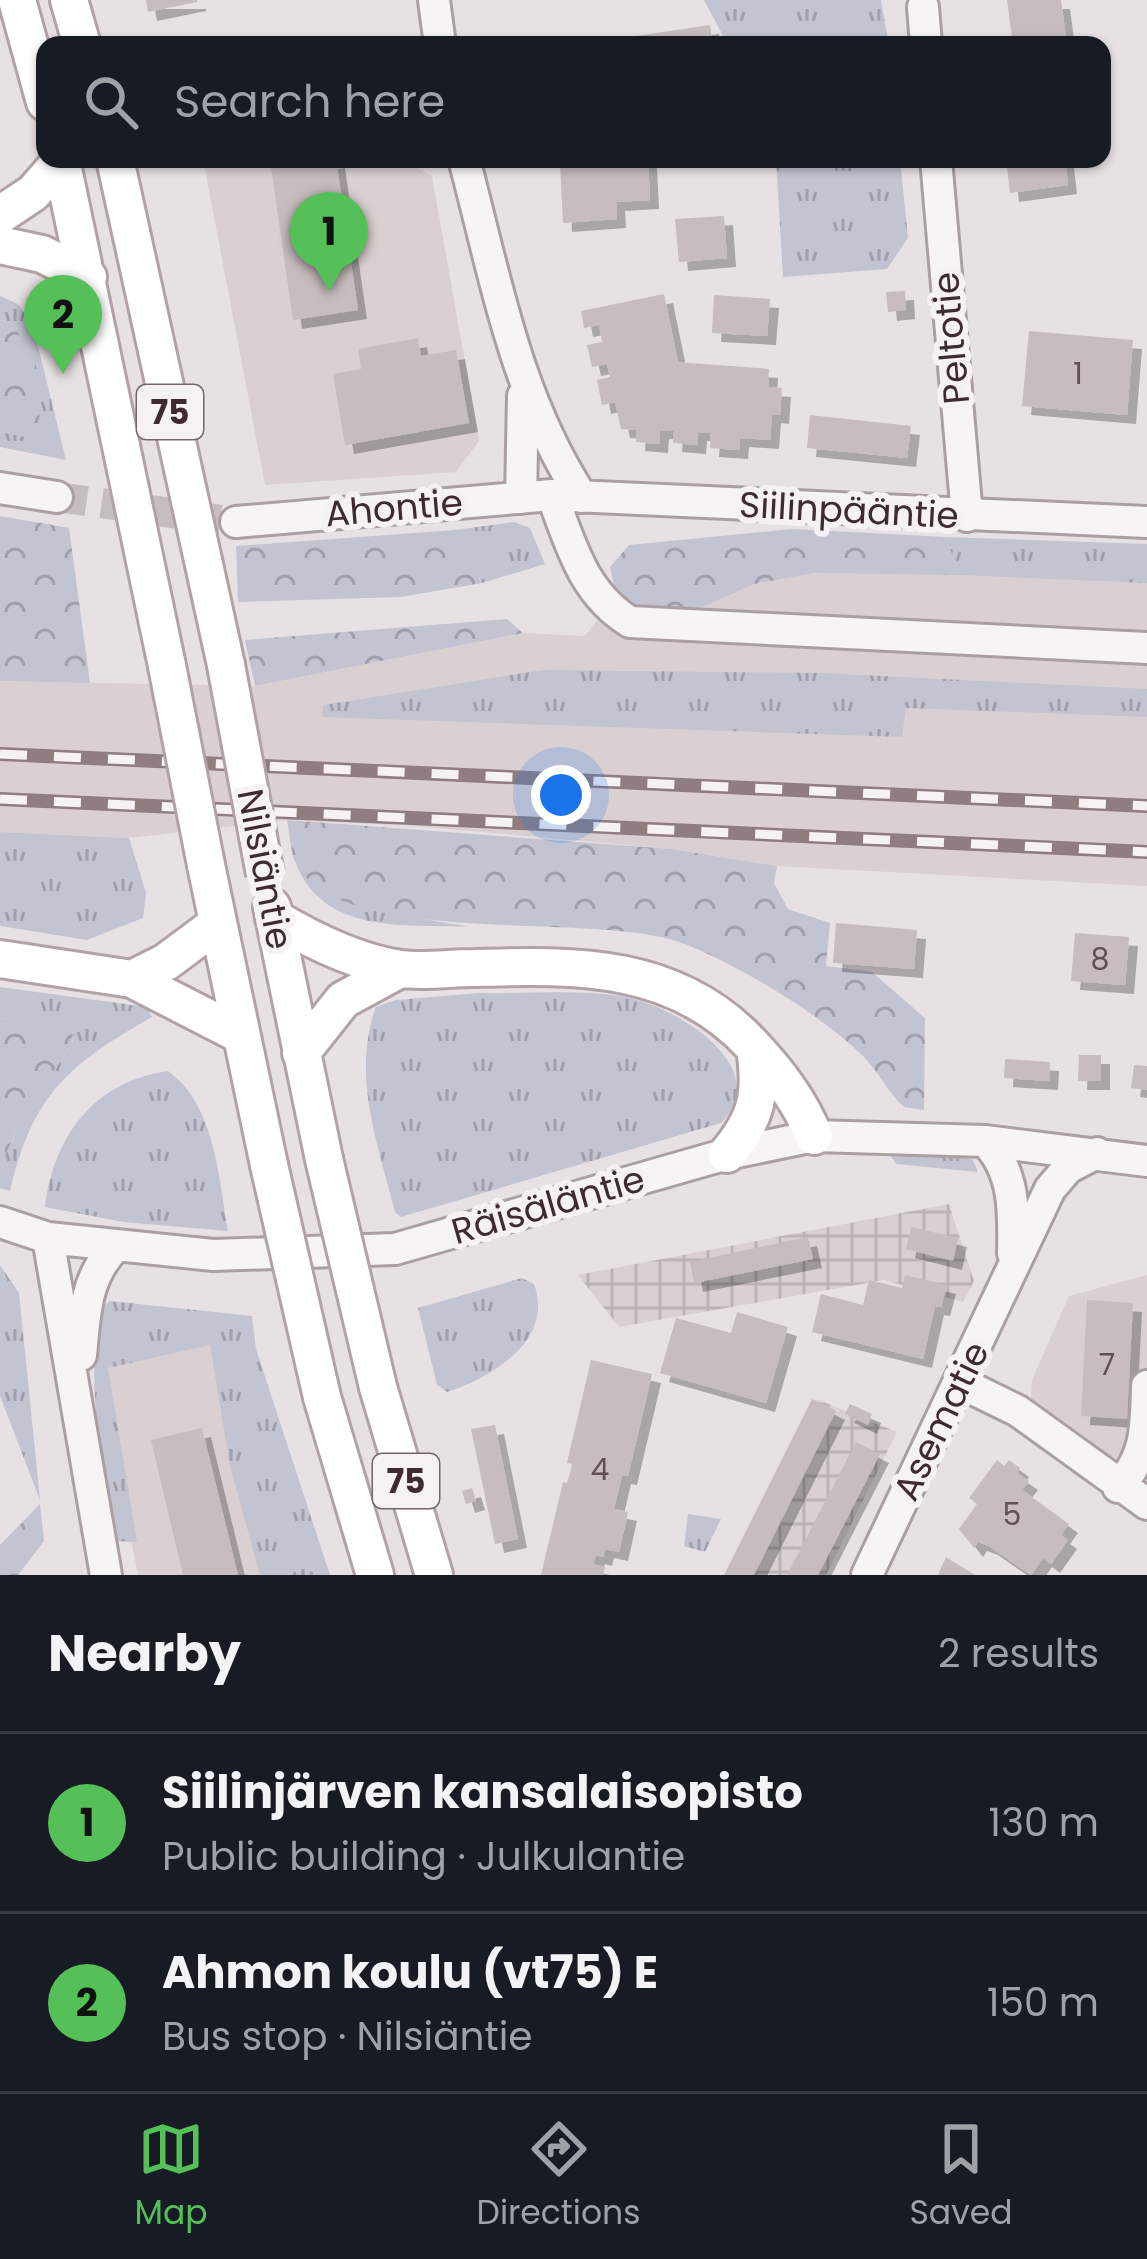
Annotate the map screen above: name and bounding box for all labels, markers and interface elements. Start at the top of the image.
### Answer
search box [36,36,1111,168]
icon: search [78,69,144,135]
text: Search here [174,70,445,133]
pin: 1 [290,192,368,291]
street label: Peltotie [920,270,982,406]
pin: 2 [24,275,102,374]
house number: 1 [1073,352,1083,395]
road number: 75 [137,385,203,439]
street label: Ahontie [323,477,465,539]
street label: Siilinpääntie [738,479,960,541]
your location [531,765,591,825]
street label: Nilsiäntie [224,784,306,954]
house number: 8 [1091,938,1109,981]
street label: Räisäläntie [445,1153,651,1257]
street label: Asematie [881,1333,1001,1509]
house number: 7 [1099,1343,1115,1386]
house number: 4 [591,1448,609,1491]
road number: 75 [373,1454,439,1508]
house number: 5 [1003,1493,1021,1536]
text: Nearby [48,1617,241,1689]
text: 2 results [938,1626,1099,1681]
text: Siilinjärven kansalaisopisto [162,1761,803,1824]
text: 1 [80,1795,94,1850]
text: 130 m [988,1795,1099,1850]
text: Public building · Julkulantie [162,1829,685,1884]
text: Ahmon koulu (vt75) E [162,1941,658,2004]
text: 2 [76,1975,98,2030]
text: 150 m [987,1975,1099,2030]
text: Bus stop · Nilsiäntie [162,2009,532,2064]
tab: Map [135,2116,208,2238]
tab: Directions [477,2116,640,2238]
tab: Saved [910,2116,1012,2238]

